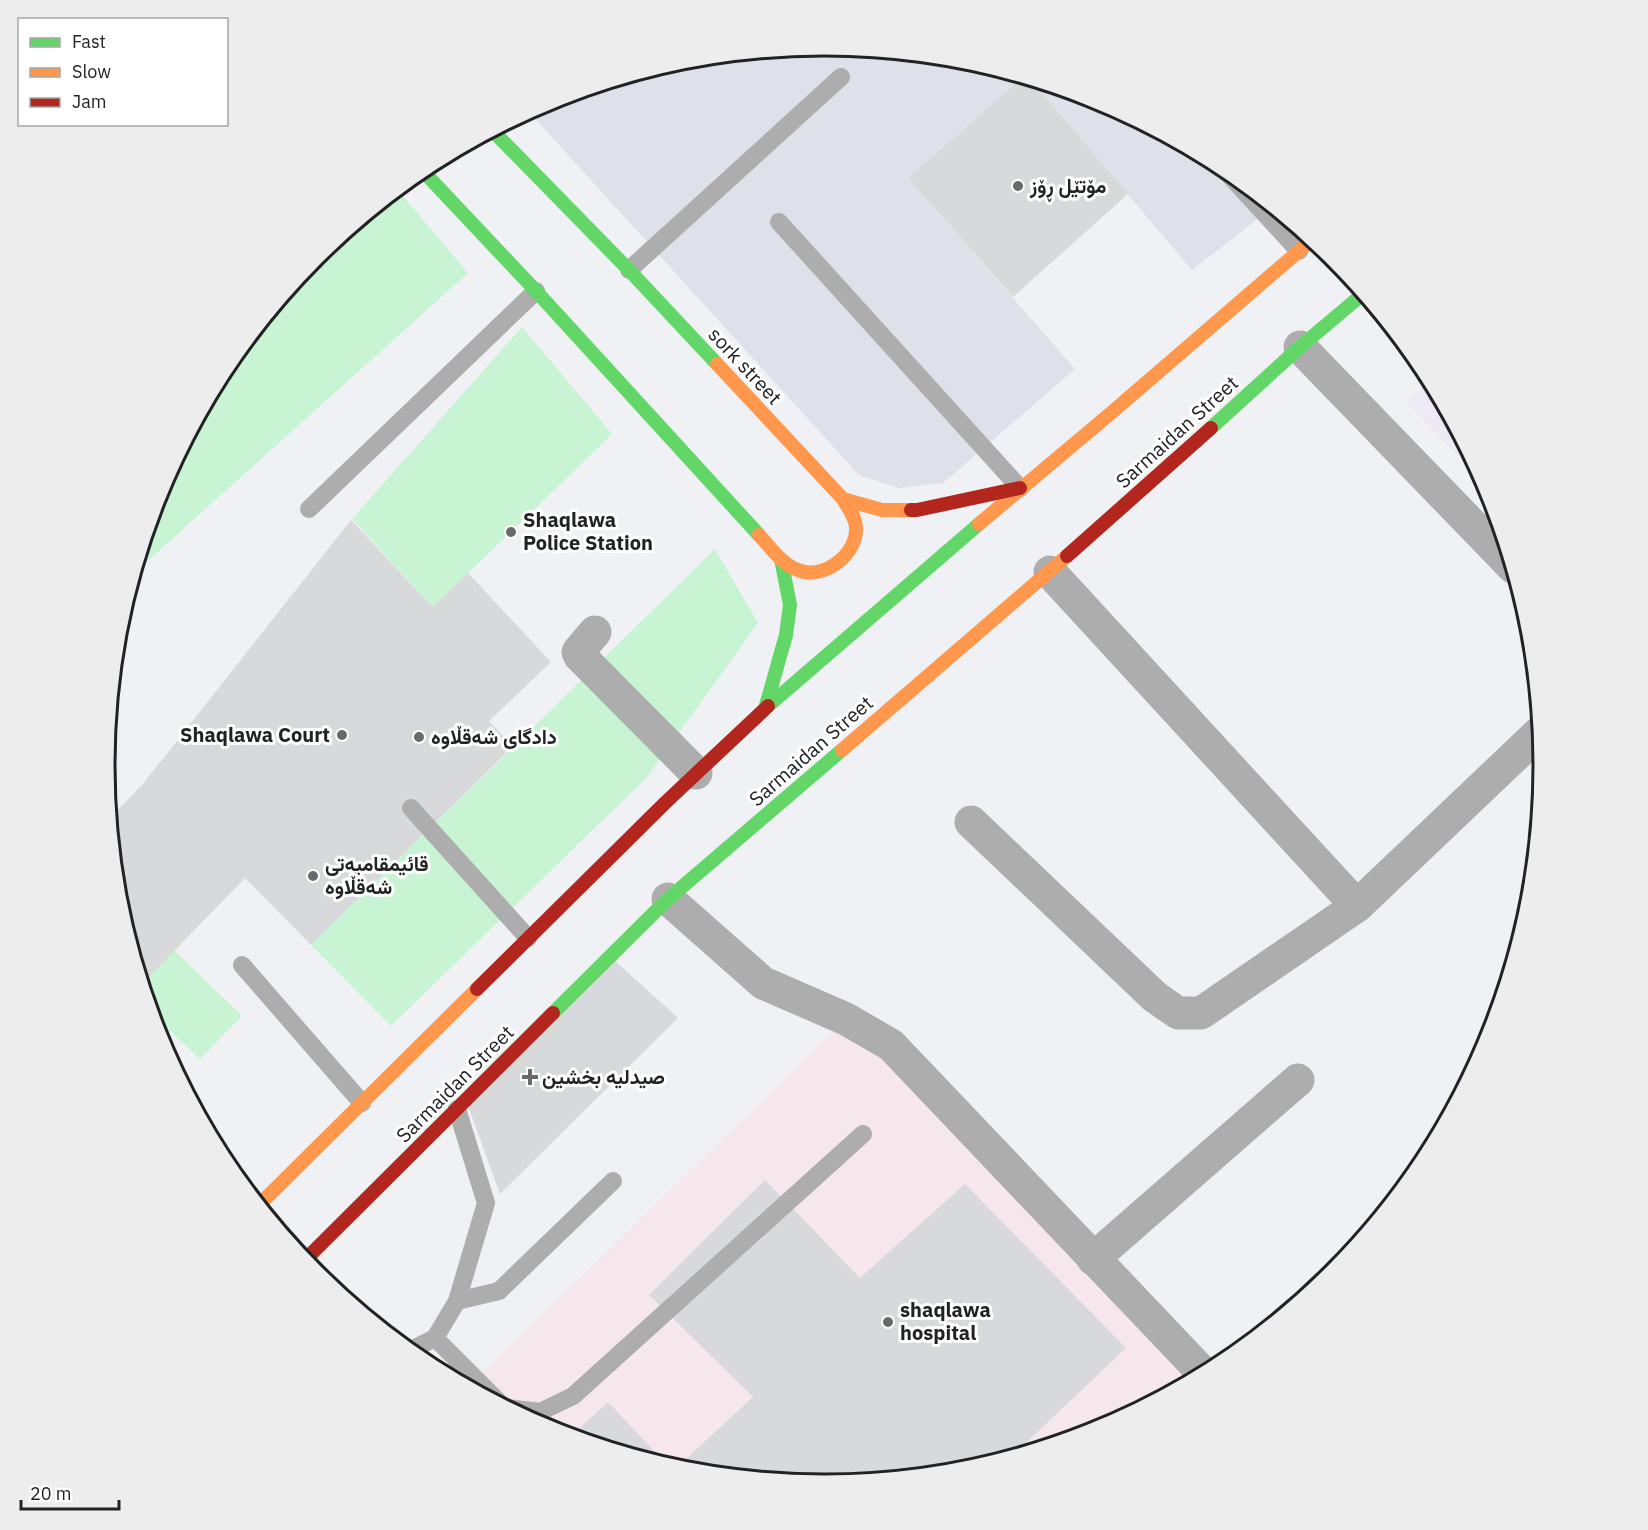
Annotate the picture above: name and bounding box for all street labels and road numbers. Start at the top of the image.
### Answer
street label: sork street [703,321,788,410]
street label: Sarmaidan Street [1110,369,1244,494]
street label: Sarmaidan Street [743,689,878,812]
street label: Sarmaidan Street [390,1019,519,1148]

